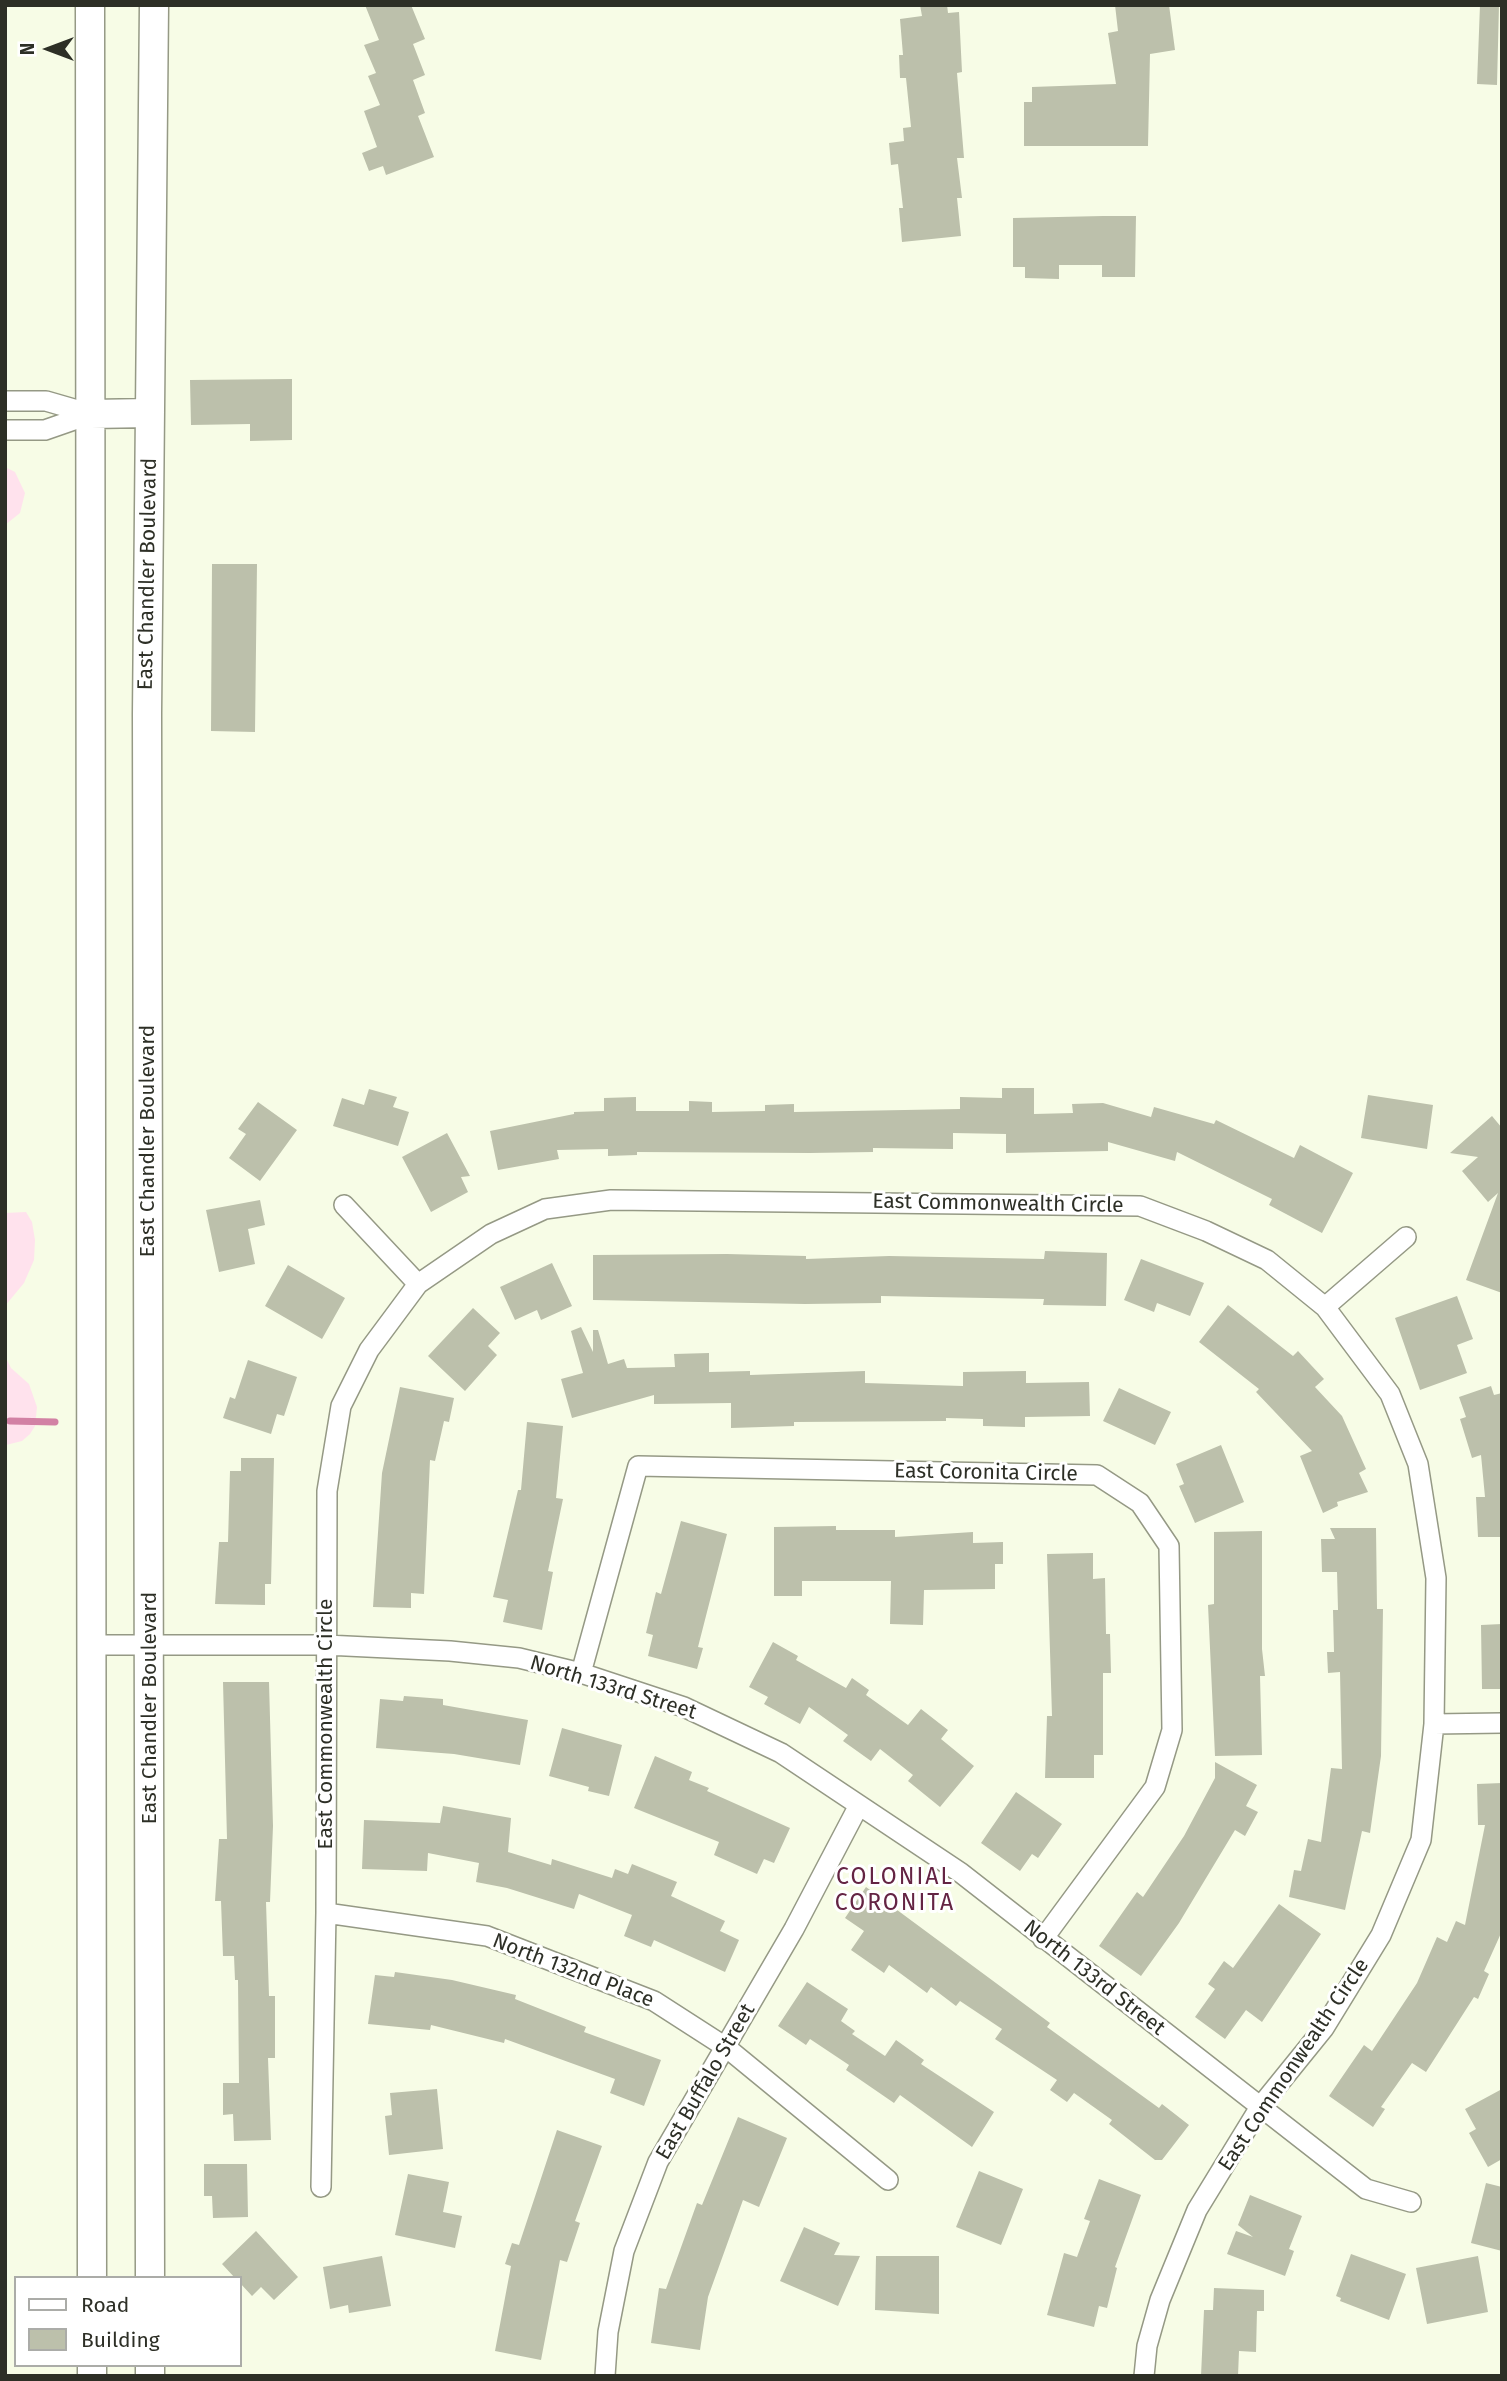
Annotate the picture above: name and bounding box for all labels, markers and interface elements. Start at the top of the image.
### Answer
north arrow [14,14,84,84]
text: N [16,43,39,55]
street label: East Chandler Boulevard [133,458,163,690]
street label: East Chandler Boulevard [135,1025,161,1257]
street label: East Commonwealth Circle [872,1189,1124,1219]
street label: East Coronita Circle [894,1459,1078,1487]
street label: East Chandler Boulevard [137,1592,163,1824]
street label: East Commonwealth Circle [313,1598,339,1850]
street label: North 133rd Street [527,1651,699,1725]
district label: COLONIAL CORONITA [836,1864,954,1918]
street label: North 133rd Street [1018,1915,1170,2041]
street label: North 132nd Place [489,1929,657,2013]
street label: East Commonwealth Circle [1213,1954,1375,2176]
street label: East Buffalo Street [651,2000,761,2164]
legend [14,2276,242,2367]
text: Road [81,2292,129,2318]
text: Building [81,2327,160,2353]

